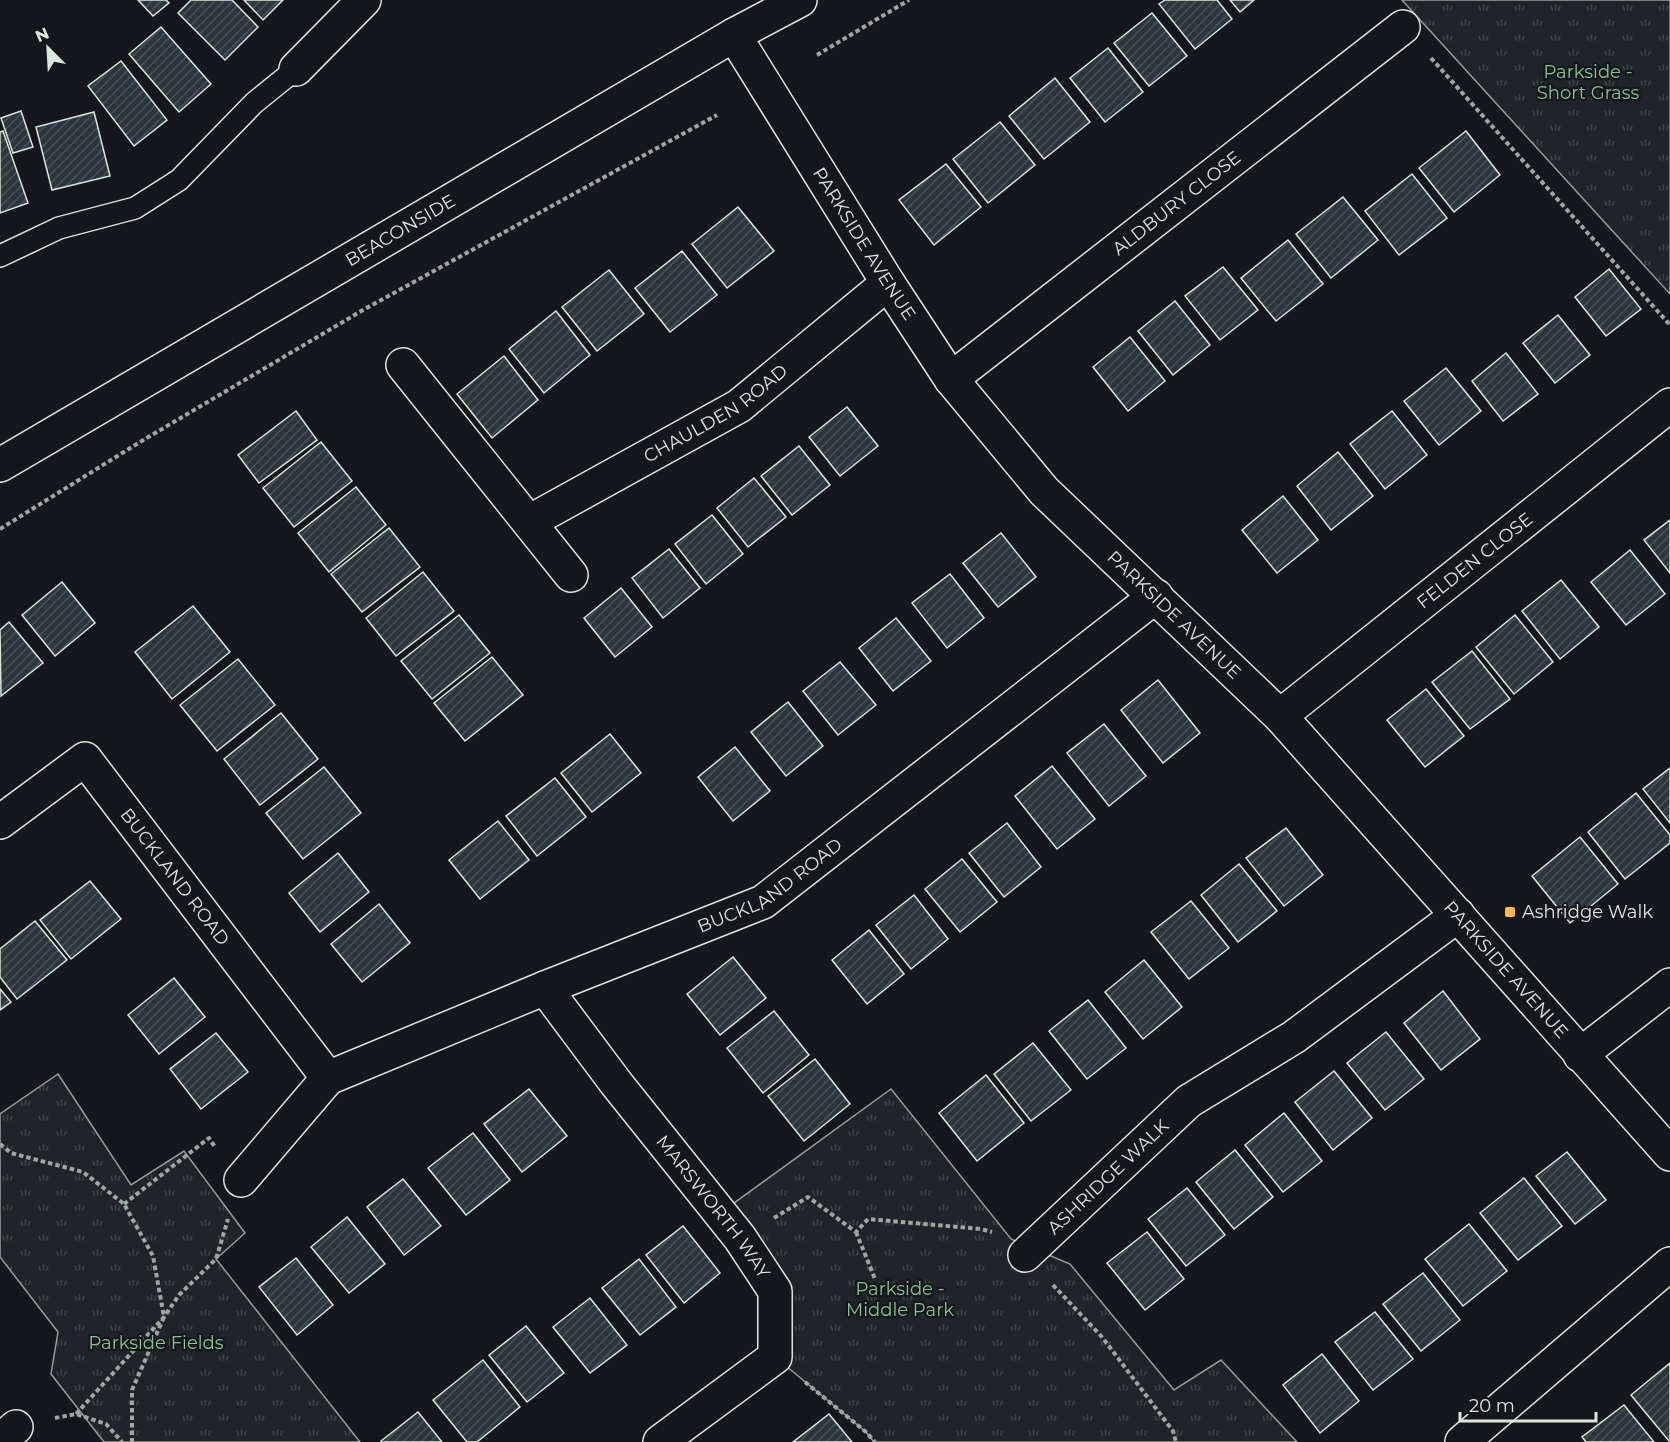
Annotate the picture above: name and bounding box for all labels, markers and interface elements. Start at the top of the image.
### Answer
north arrow [18,18,78,78]
text: N [32,23,52,46]
park label: Parkside - Short Grass [1537,61,1640,104]
street label: ALDBURY CLOSE [1108,146,1245,260]
street label: PARKSIDE AVENUE [808,163,920,324]
street label: BEACONSIDE [341,190,459,271]
street label: CHAULDEN ROAD [640,360,792,468]
street label: FELDEN CLOSE [1412,508,1537,614]
street label: PARKSIDE AVENUE [1103,546,1245,684]
street label: BUCKLAND ROAD [115,804,234,950]
street label: BUCKLAND ROAD [694,834,847,938]
street label: PARKSIDE AVENUE [1439,896,1573,1043]
place label: Ashridge Walk [1522,901,1653,923]
marker: Ashridge Walk [1503,905,1517,919]
street label: ASHRIDGE WALK [1043,1115,1173,1239]
street label: MARSWORTH WAY [651,1131,775,1283]
park label: Parkside - Middle Park [846,1278,954,1321]
park label: Parkside Fields [88,1332,224,1354]
scale bar [1460,1385,1596,1423]
text: 20 m [1469,1395,1515,1417]

